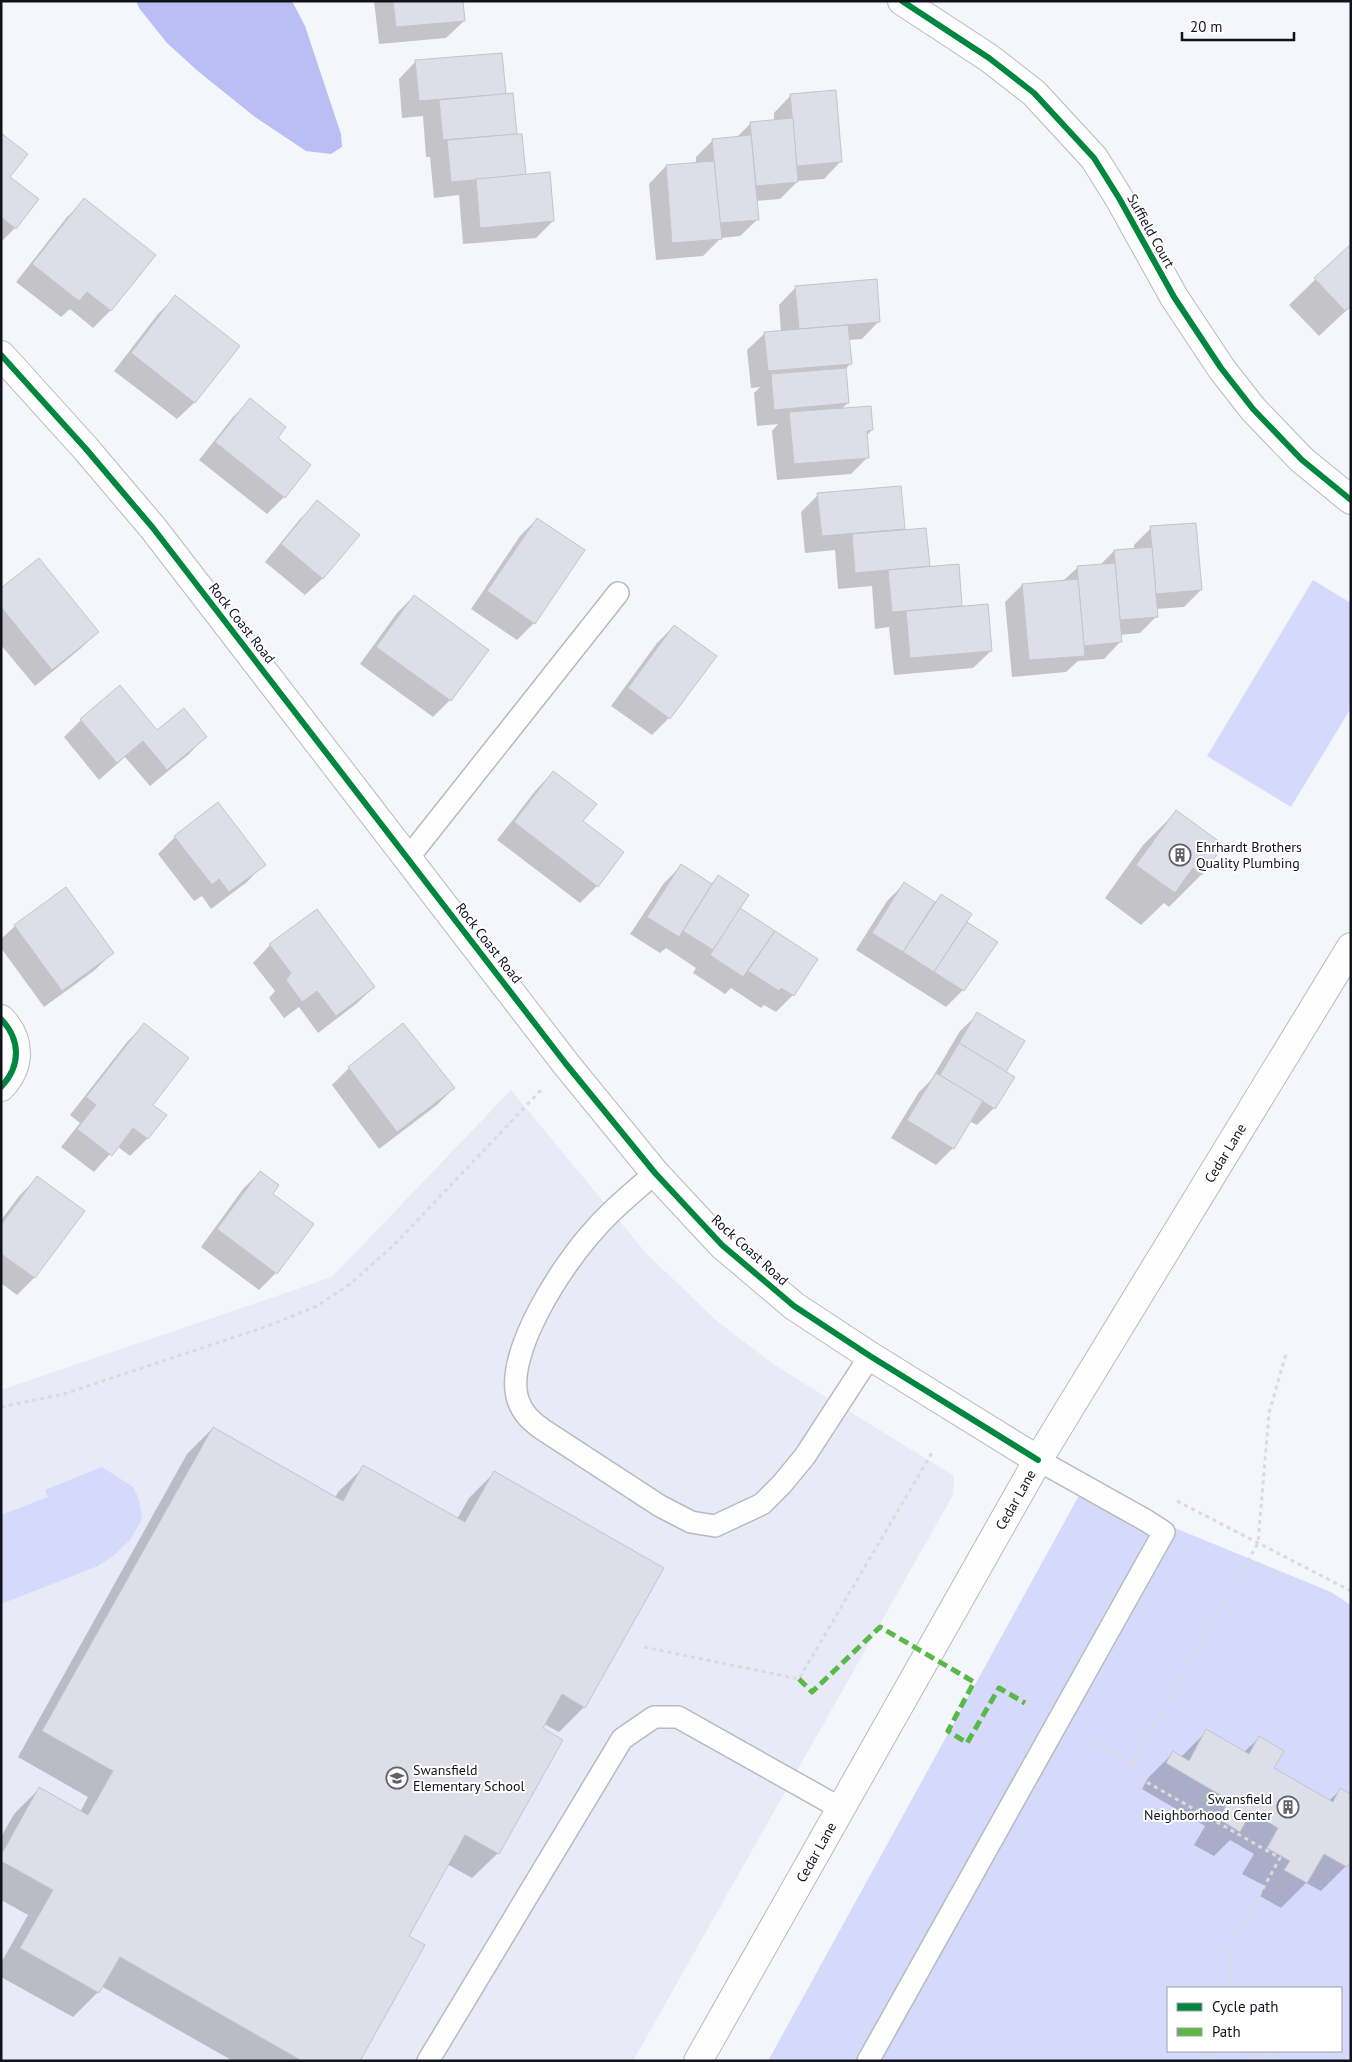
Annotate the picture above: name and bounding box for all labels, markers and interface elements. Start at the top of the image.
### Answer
scale bar [1182,10,1294,42]
text: 20 m [1190,17,1223,36]
street label: Suffield Court [1123,191,1179,271]
street label: Rock Coast Road [205,579,279,667]
place label: Ehrhardt Brothers Quality Plumbing [1196,838,1302,872]
building icon: Ehrhardt Brothers Quality Plumbing [1168,843,1192,867]
street label: Rock Coast Road [452,899,526,987]
street label: Cedar Lane [1200,1120,1250,1186]
street label: Rock Coast Road [708,1211,792,1289]
street label: Cedar Lane [991,1466,1040,1533]
place label: Swansfield Elementary School [413,1761,525,1795]
school or university icon: Swansfield Elementary School [385,1766,409,1790]
place label: Swansfield Neighborhood Center [1144,1790,1272,1824]
building icon: Swansfield Neighborhood Center [1276,1795,1300,1819]
street label: Cedar Lane [792,1819,840,1885]
legend [1167,1987,1342,2052]
text: Cycle path [1212,1997,1278,2016]
text: Path [1212,2022,1241,2041]

